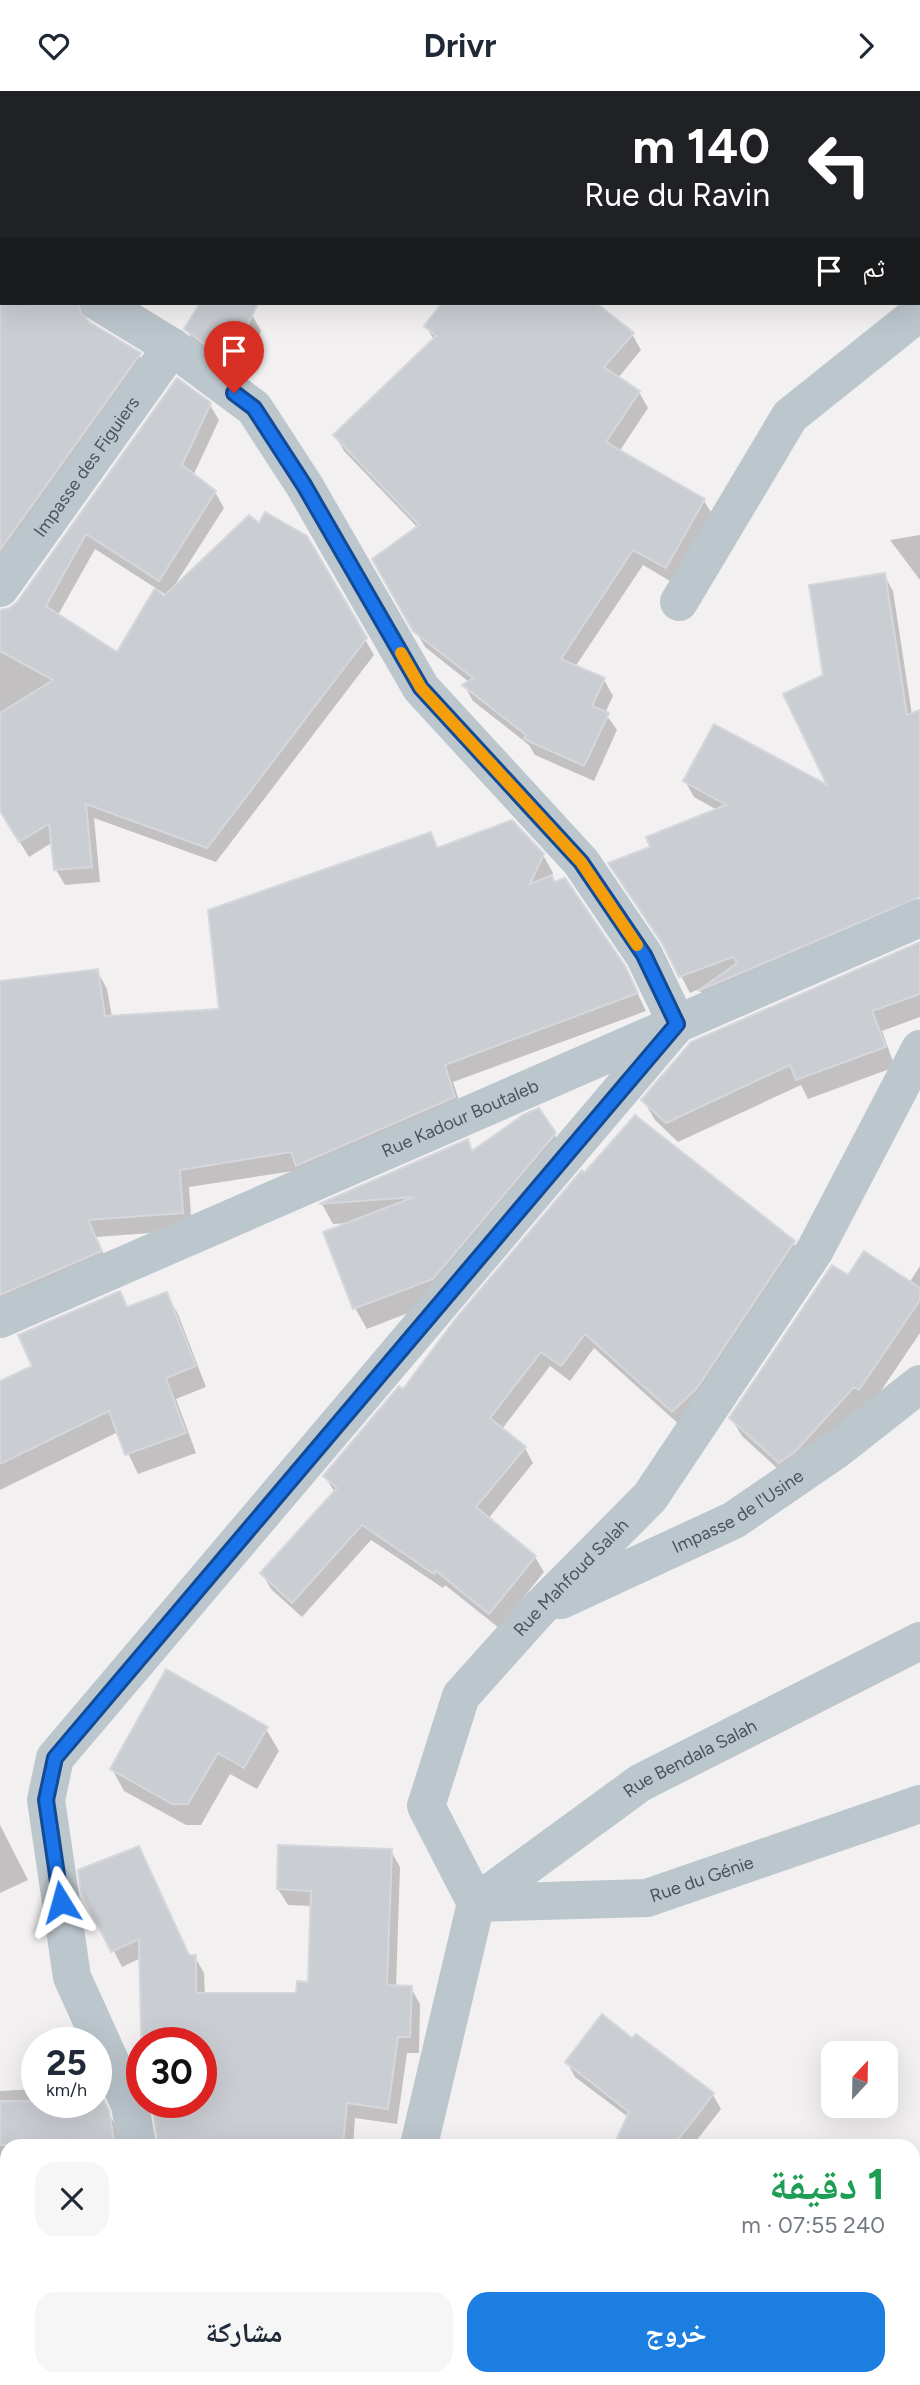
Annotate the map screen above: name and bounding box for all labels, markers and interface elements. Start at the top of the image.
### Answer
icon: heart [35,27,73,65]
text: Drivr [424,27,496,65]
icon: forward [847,27,885,65]
text: 140 m [632,116,770,175]
icon: left [794,119,885,210]
text: Rue du Ravin [584,176,770,214]
icon: arrive [810,252,848,290]
text: ثم [862,252,885,284]
pin [204,321,264,393]
icon: arrive [215,332,253,370]
street label: Impasse des Figuiers [29,392,144,541]
street label: Rue Kadour Boutaleb [378,1075,542,1162]
street label: Impasse de l'Usine [669,1465,808,1558]
street label: Rue Mahfoud Salah [509,1514,633,1641]
street label: Rue Bendala Salah [619,1715,760,1802]
street label: Rue du Génie [647,1851,757,1907]
position arrow [24,1865,98,1939]
speed limit sign: 30 [126,2027,217,2118]
north arrow [821,2041,898,2117]
map controls [821,2041,898,2118]
text: 25 [46,2042,87,2084]
text: km/h [46,2079,87,2101]
text: 1 دقيقة [769,2159,885,2210]
button: close [35,2162,109,2236]
text: 240 m · 07:55 [741,2211,885,2239]
button: مشاركة [35,2292,453,2372]
button: خروج [467,2292,885,2372]

